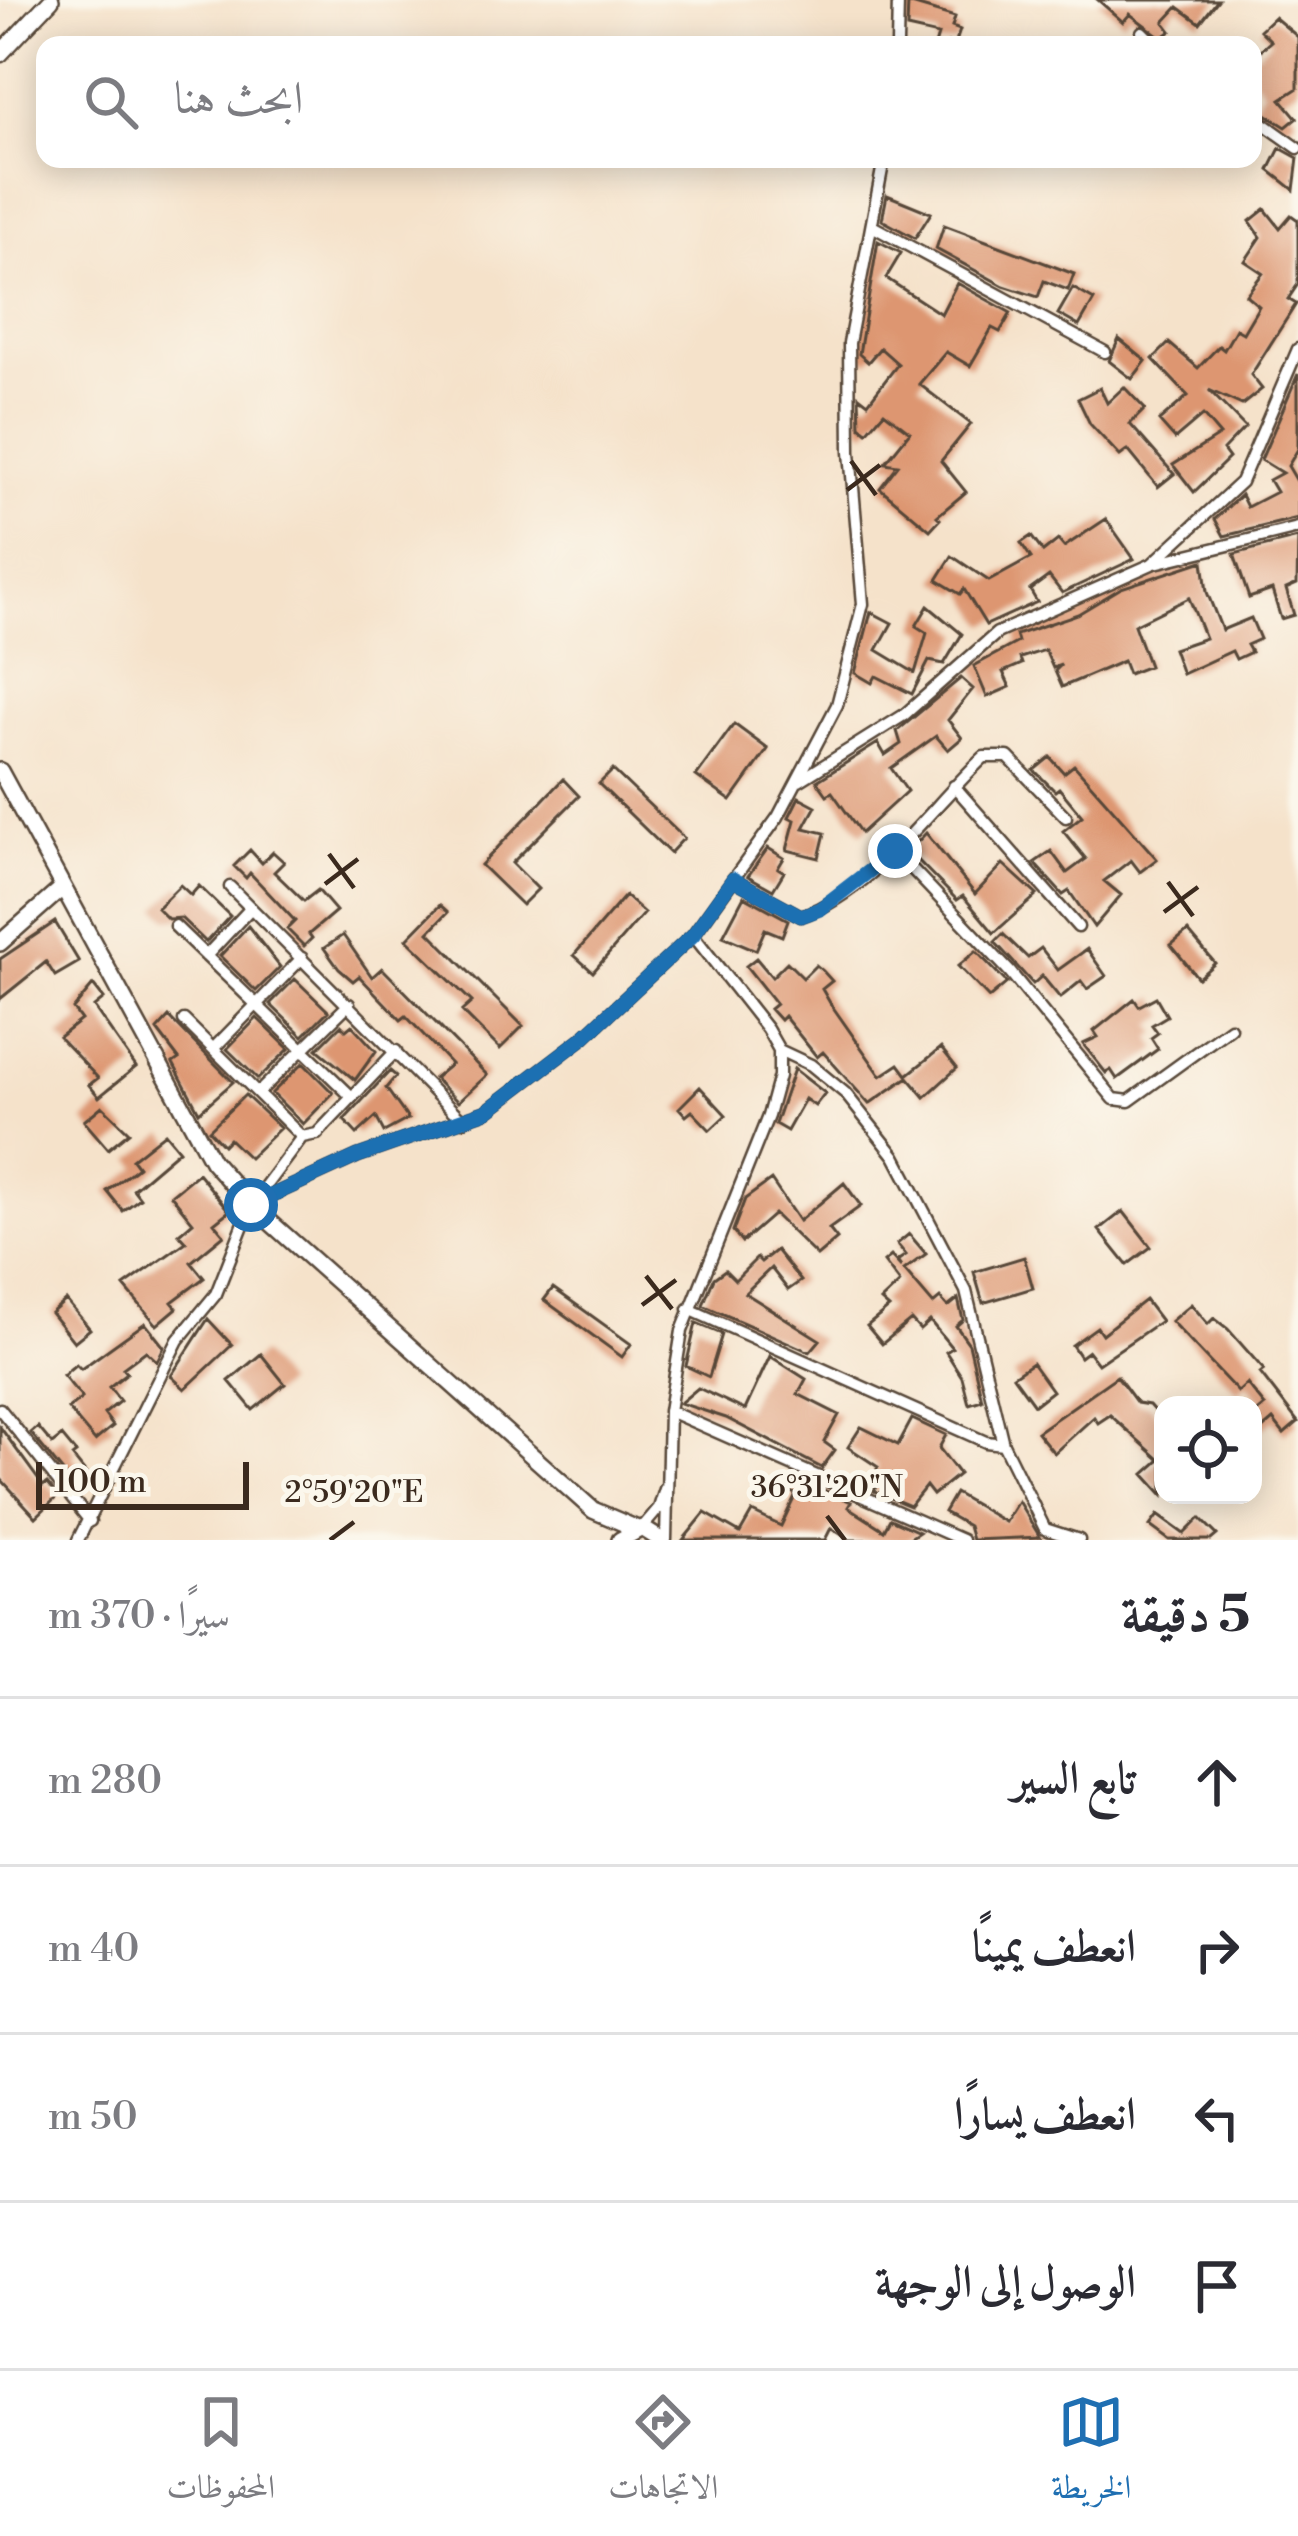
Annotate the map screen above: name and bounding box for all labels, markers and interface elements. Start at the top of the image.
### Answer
search box [36,36,1262,168]
icon: search [78,69,144,135]
text: ابحث هنا [174,71,303,128]
route end [868,824,922,878]
route start [224,1178,278,1232]
map controls [1154,1396,1262,1504]
button: locate [1154,1396,1262,1504]
scale bar [36,1456,249,1509]
text: 100 m [54,1462,147,1503]
text: 36°31'20"N [751,1469,903,1507]
text: 2°59'20"E [285,1474,424,1512]
text: 5 دقيقة [1121,1584,1250,1648]
text: سيرًا · 370 m [48,1592,230,1641]
icon: ahead [1184,1749,1250,1815]
text: تابع السير [1011,1751,1136,1808]
text: 280 m [48,1757,162,1806]
icon: right [1184,1917,1250,1983]
text: انعطف يمينًا [972,1919,1136,1976]
text: 40 m [48,1925,139,1974]
icon: left [1184,2085,1250,2151]
text: انعطف يسارًا [954,2087,1136,2144]
text: 50 m [48,2093,138,2142]
icon: arrive [1184,2253,1250,2319]
text: الوصول إلى الوجهة [875,2255,1136,2312]
tab: المحفوظات [166,2389,275,2519]
tab: الاتجاهات [608,2389,718,2519]
tab: الخريطة [1051,2389,1132,2519]

